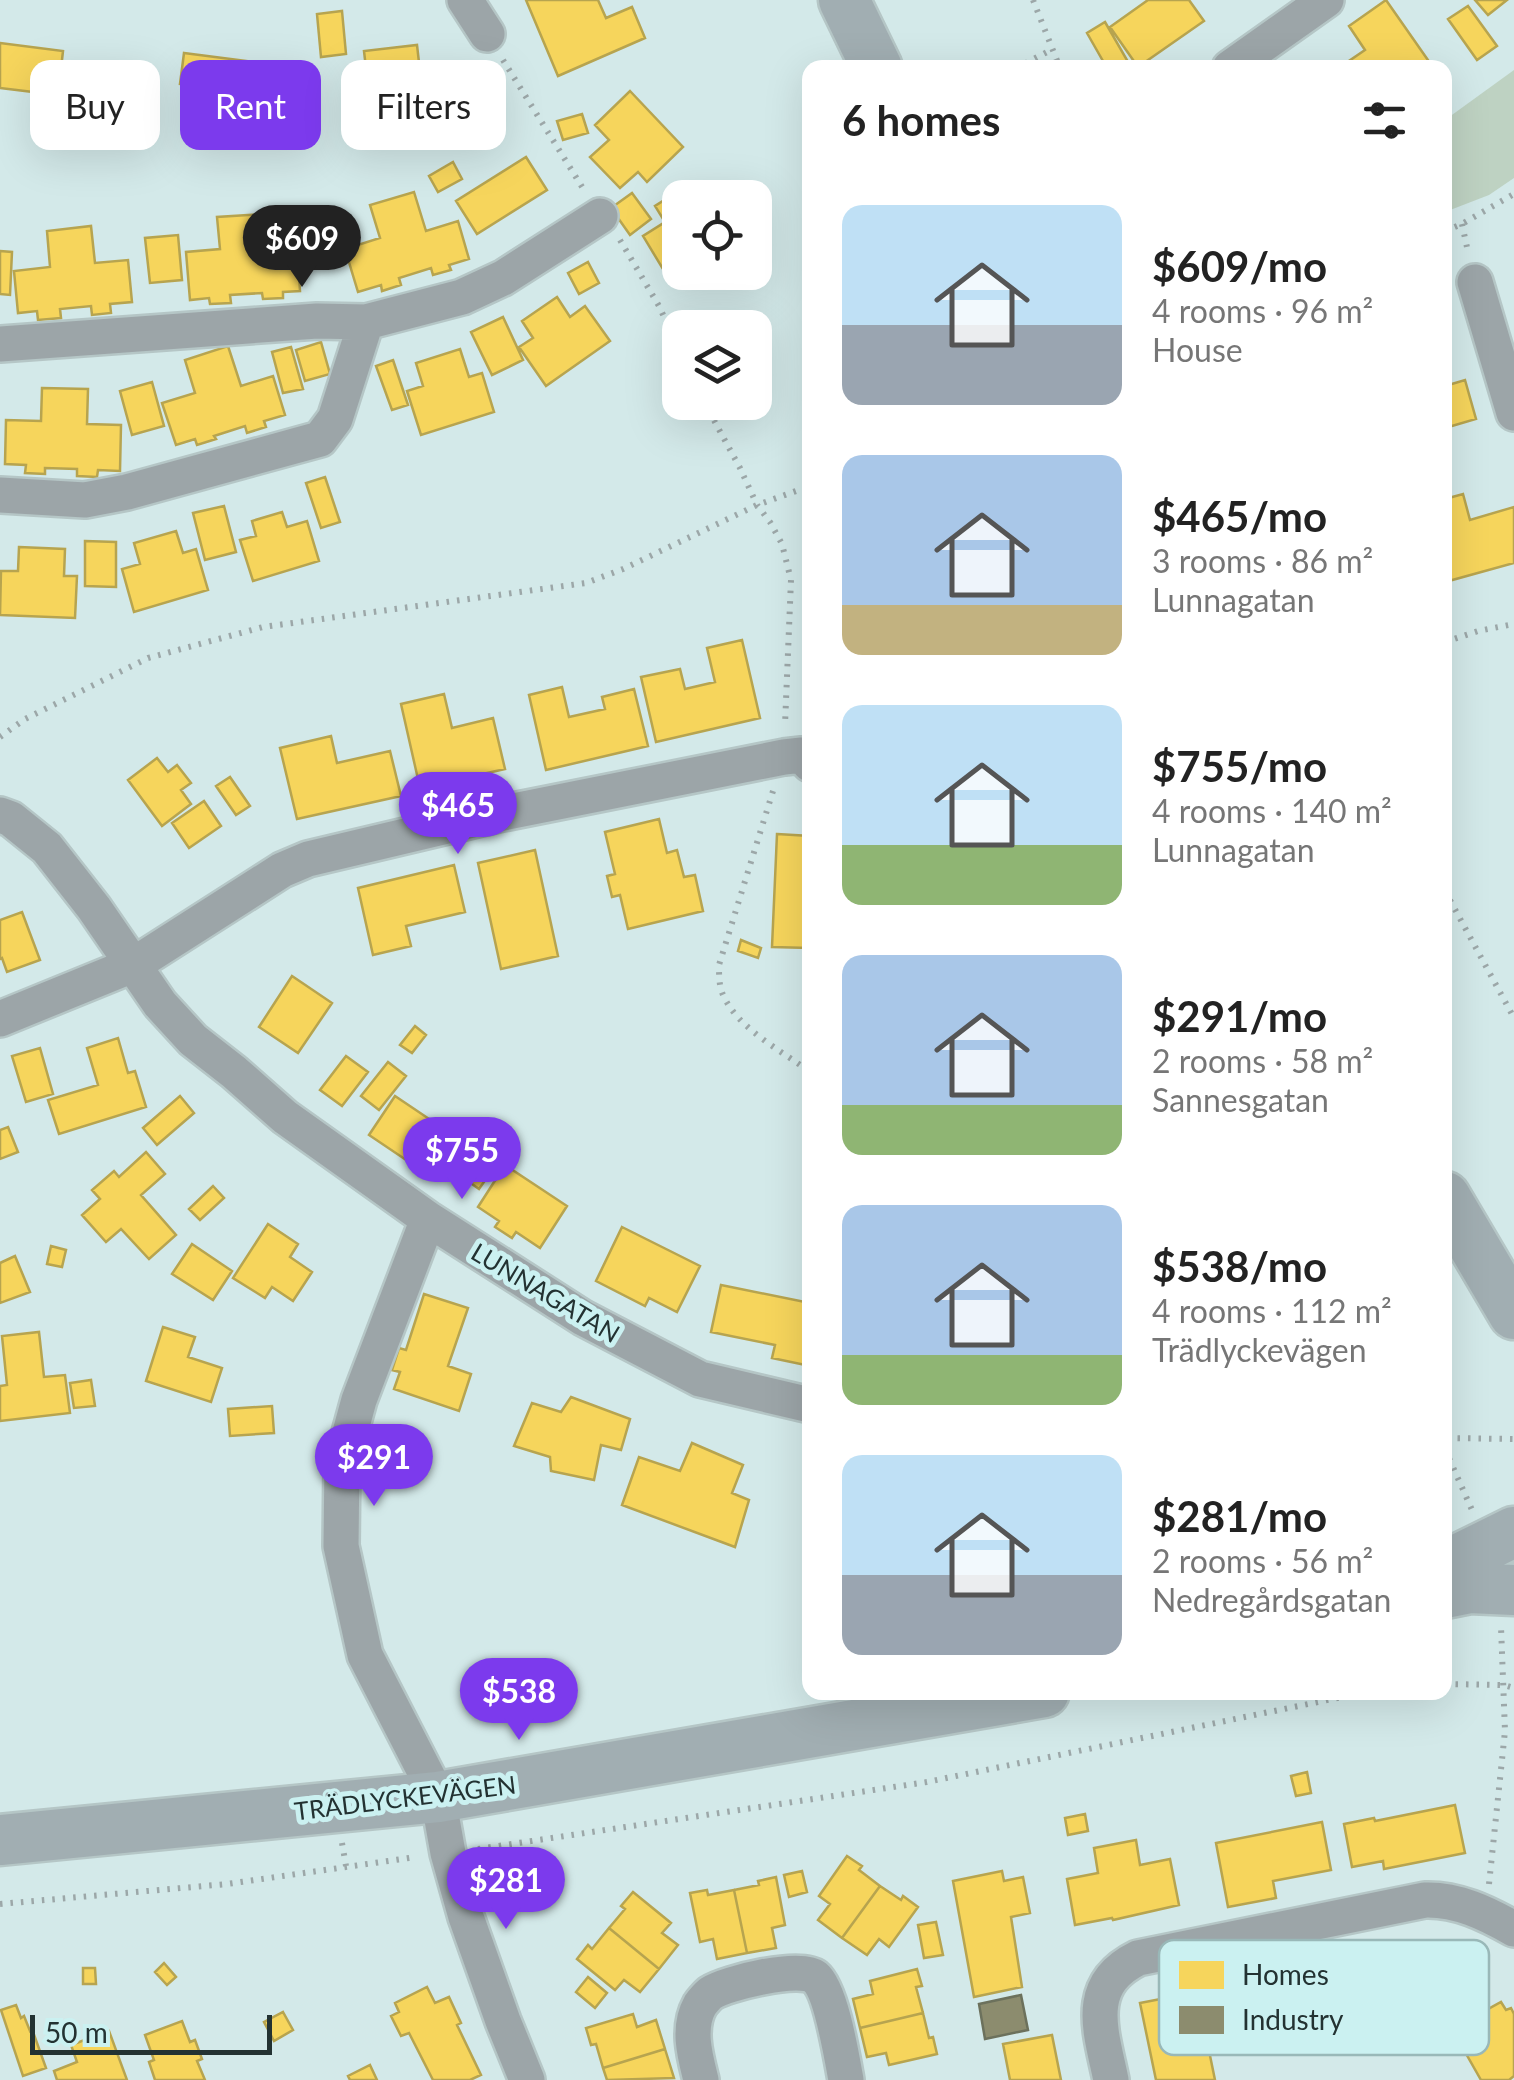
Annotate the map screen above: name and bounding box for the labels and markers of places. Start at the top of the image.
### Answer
pin: $609 [243,205,361,290]
pin: $465 [399,772,517,857]
pin: $755 [403,1117,521,1202]
pin: $291 [315,1424,433,1509]
pin: $538 [460,1658,578,1743]
pin: $281 [447,1847,565,1932]

